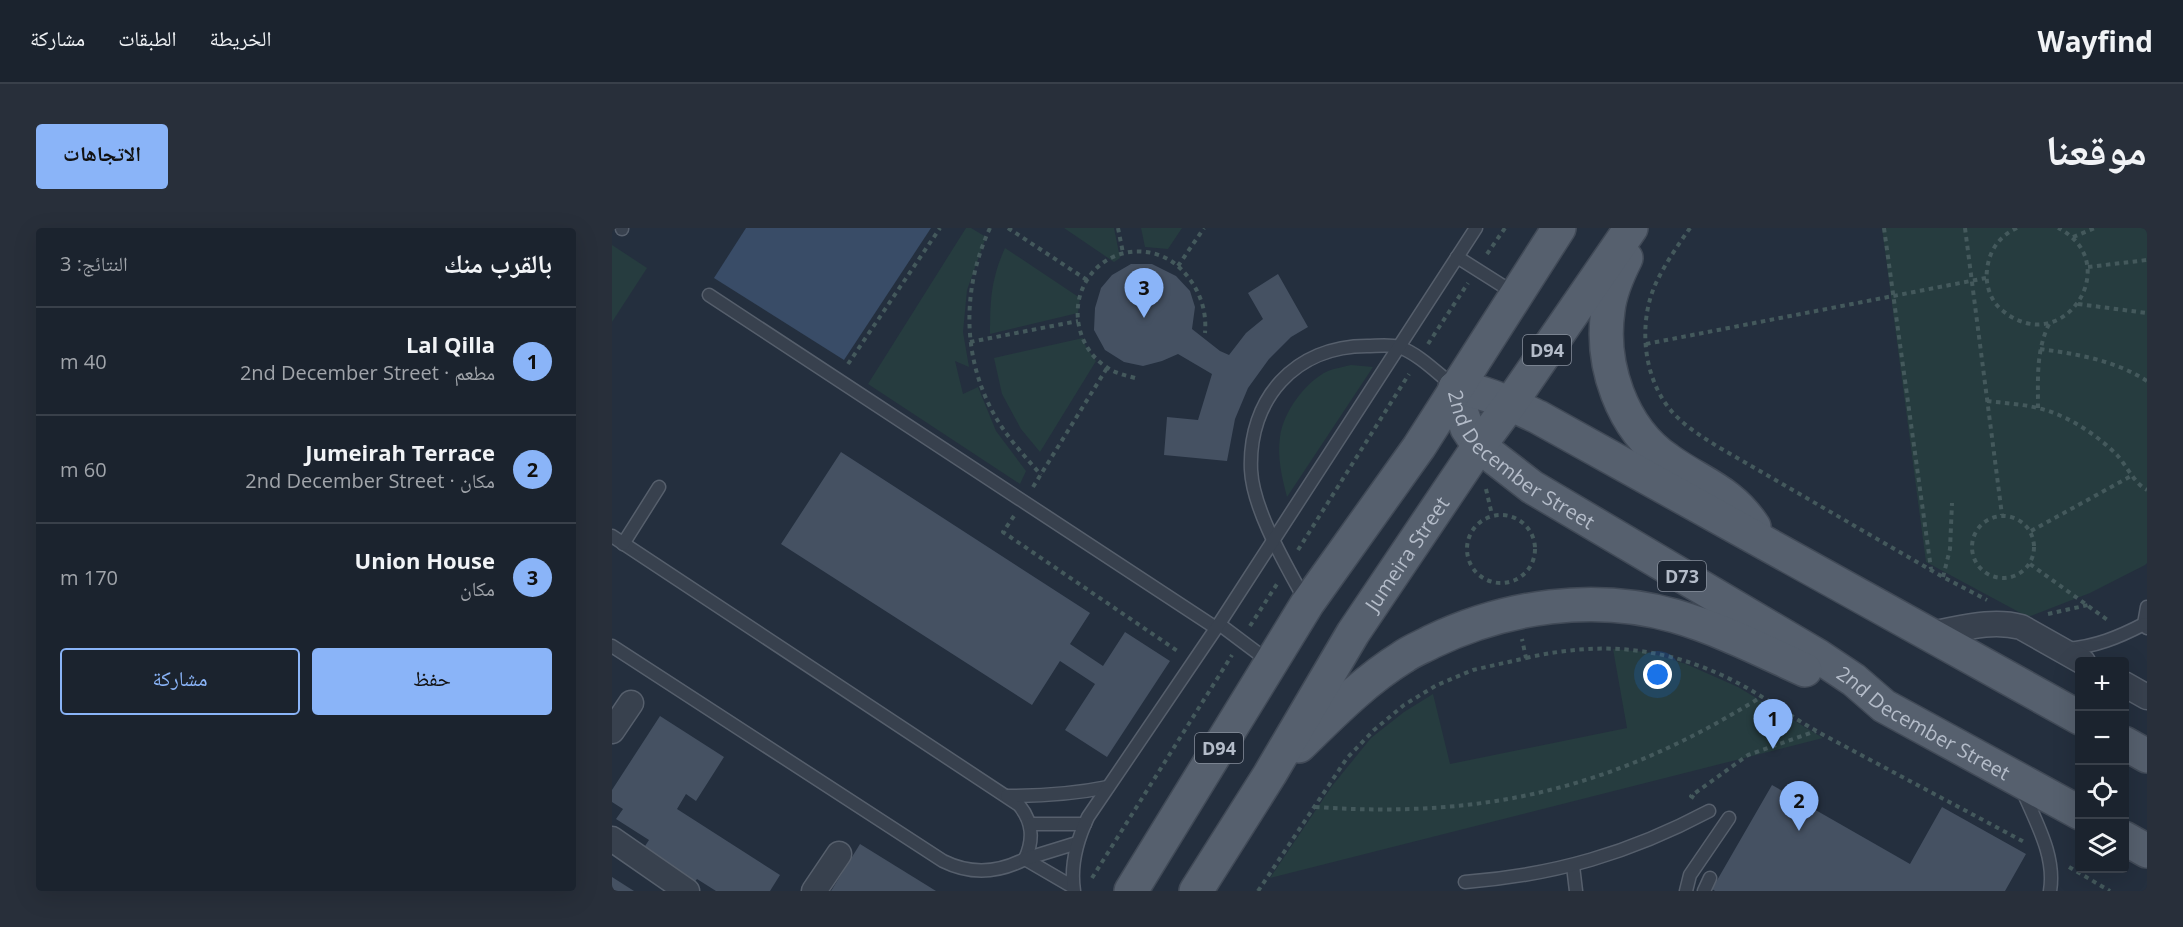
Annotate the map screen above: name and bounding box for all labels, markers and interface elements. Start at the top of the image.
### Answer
text: Wayfind [2038,22,2153,60]
text: مشاركة [30,24,85,52]
text: الطبقات [118,24,177,52]
text: الخريطة [210,24,271,52]
text: موقعنا [2046,120,2147,177]
button: الاتجاهات [36,124,168,189]
text: بالقرب منك [444,245,552,281]
text: النتائج: 3 [60,250,128,277]
pin: 3 [1124,268,1164,318]
text: Lal Qilla [406,329,495,359]
road number: D94 [1523,335,1571,365]
text: 40 m [60,348,107,375]
text: 1 [527,348,538,375]
text: مطعم · 2nd December Street [240,359,495,386]
street label: 2nd December Street [1443,387,1600,535]
text: Jumeirah Terrace [305,437,495,467]
text: 60 m [60,456,107,483]
text: 2 [527,456,538,483]
text: مكان · 2nd December Street [245,467,495,494]
street label: Jumeira Street [1357,491,1455,618]
text: Union House [355,545,495,575]
road number: D73 [1658,561,1706,591]
text: 170 m [60,564,118,591]
text: 3 [527,564,538,591]
text: مكان [460,575,495,602]
button: مشاركة [60,648,300,715]
button: حفظ [312,648,552,715]
map controls [2075,657,2129,873]
button: + [2075,657,2129,711]
street label: 2nd December Street [1832,659,2015,786]
your location [1643,660,1672,689]
pin: 1 [1754,700,1792,749]
button: − [2075,711,2129,765]
road number: D94 [1195,733,1243,763]
button: locate [2075,765,2129,819]
pin: 2 [1780,782,1818,831]
button: layers [2075,819,2129,873]

